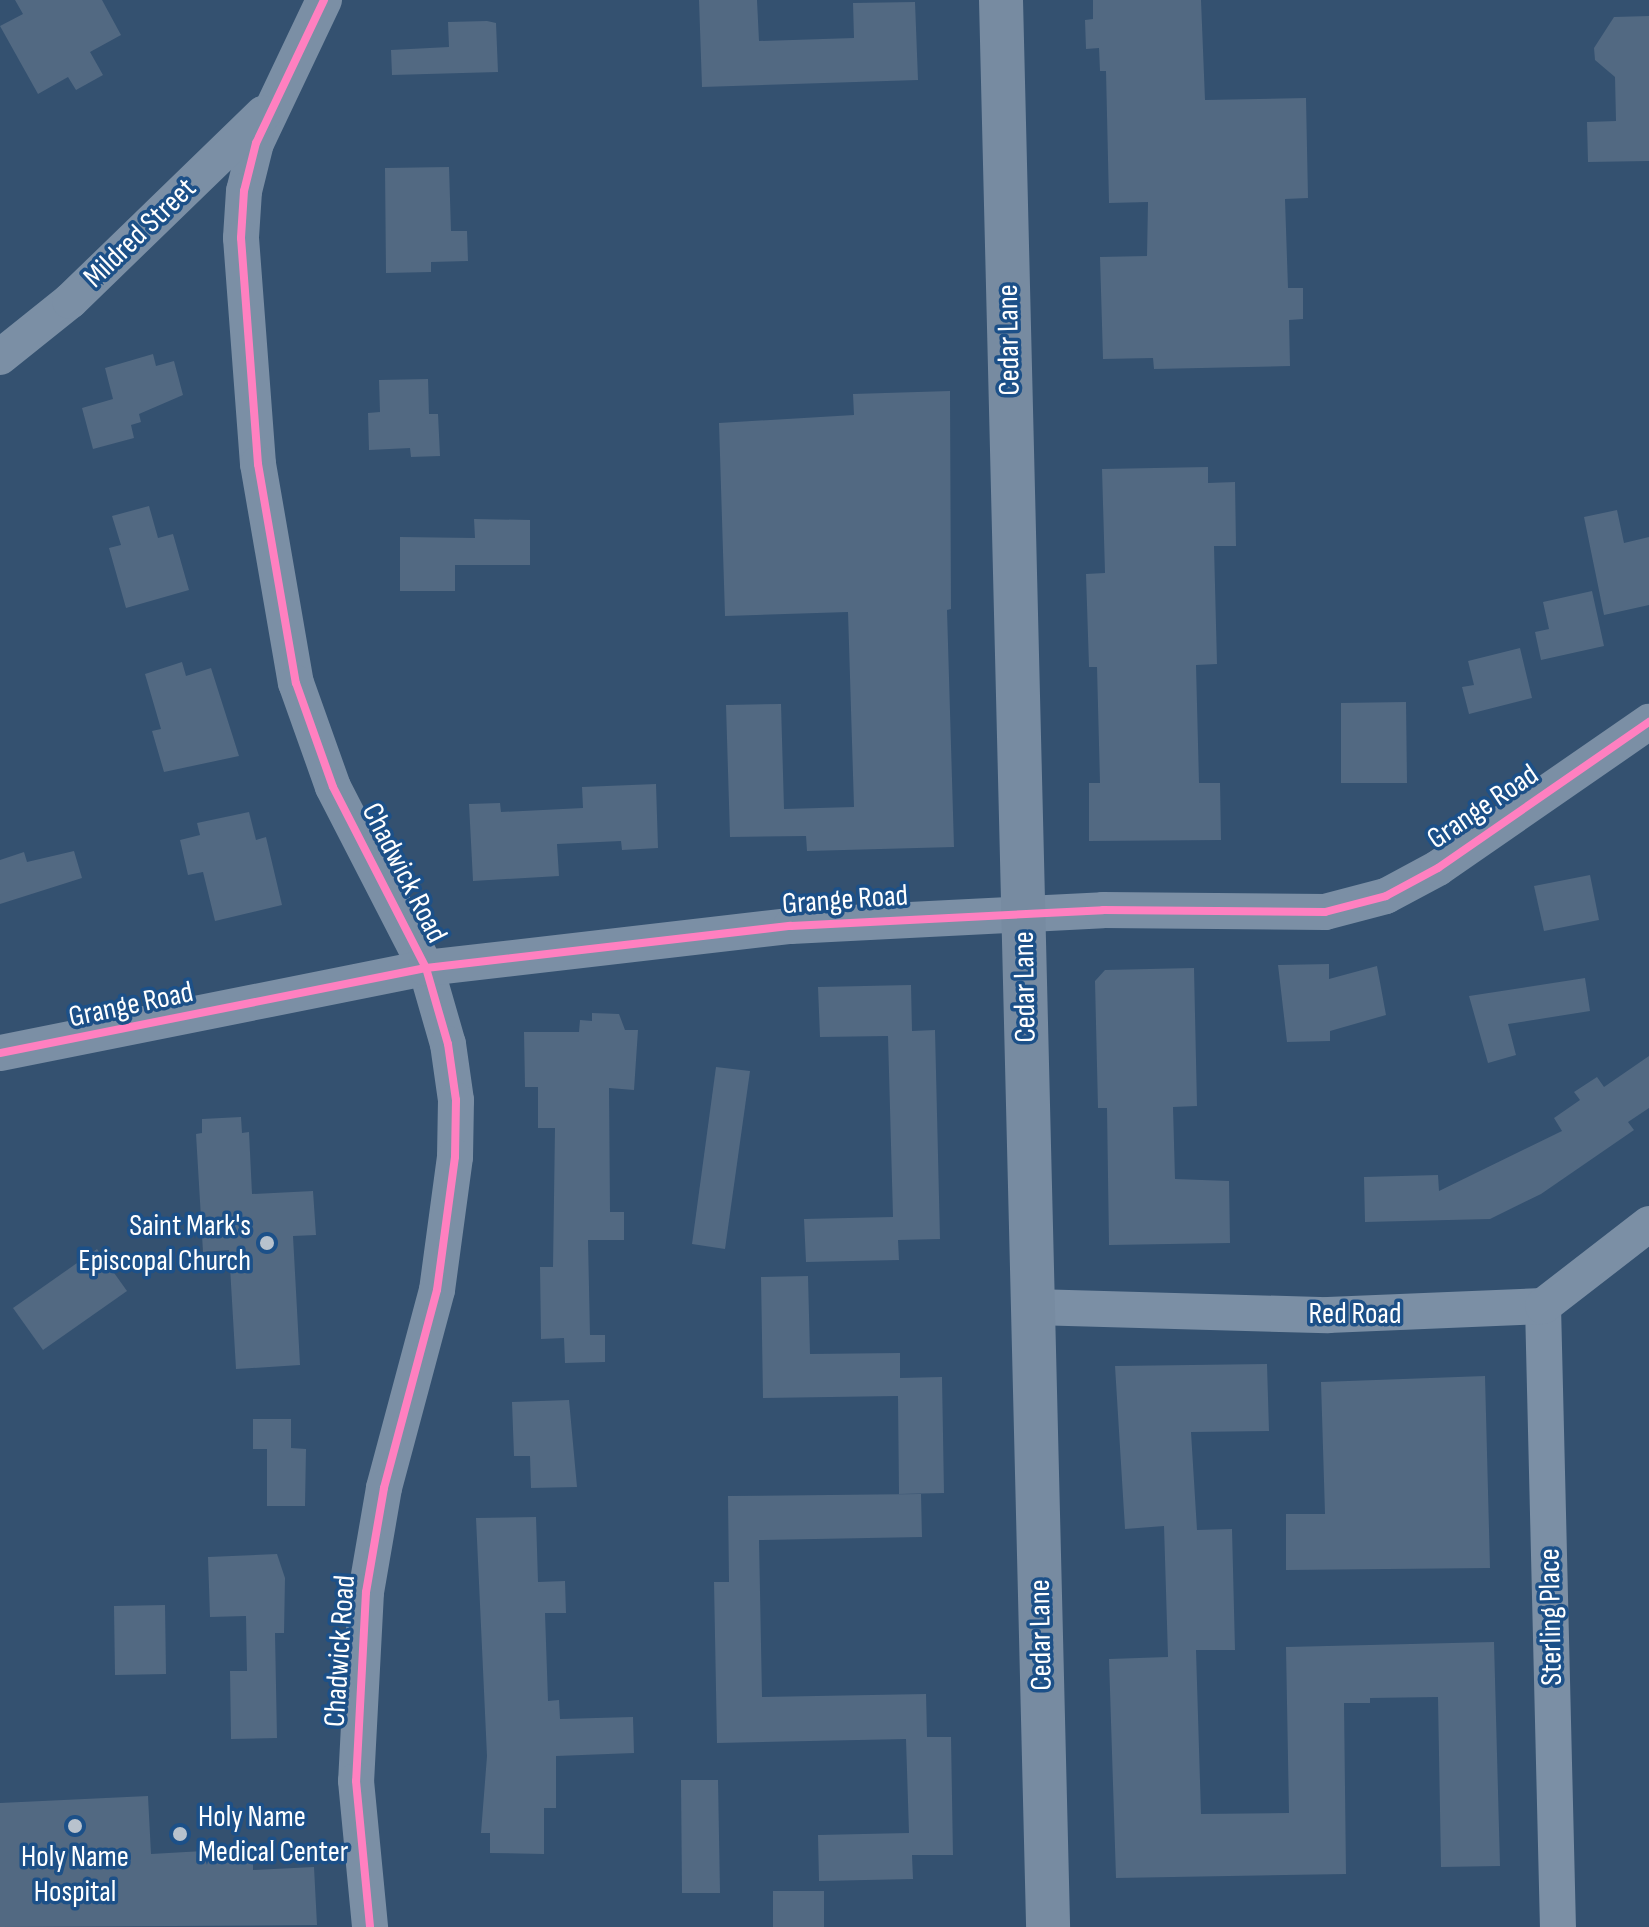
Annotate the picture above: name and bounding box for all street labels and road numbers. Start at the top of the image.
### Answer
street label: Mildred Street [76,171,204,295]
street label: Cedar Lane [990,284,1028,396]
street label: Grange Road [1421,757,1545,857]
street label: Chadwick Road [353,797,455,949]
street label: Grange Road [781,878,909,922]
street label: Cedar Lane [1006,931,1044,1043]
street label: Grange Road [66,974,196,1036]
street label: Red Road [1309,1296,1401,1332]
street label: Sterling Place [1532,1548,1570,1686]
street label: Chadwick Road [317,1574,363,1728]
street label: Cedar Lane [1022,1579,1060,1691]

